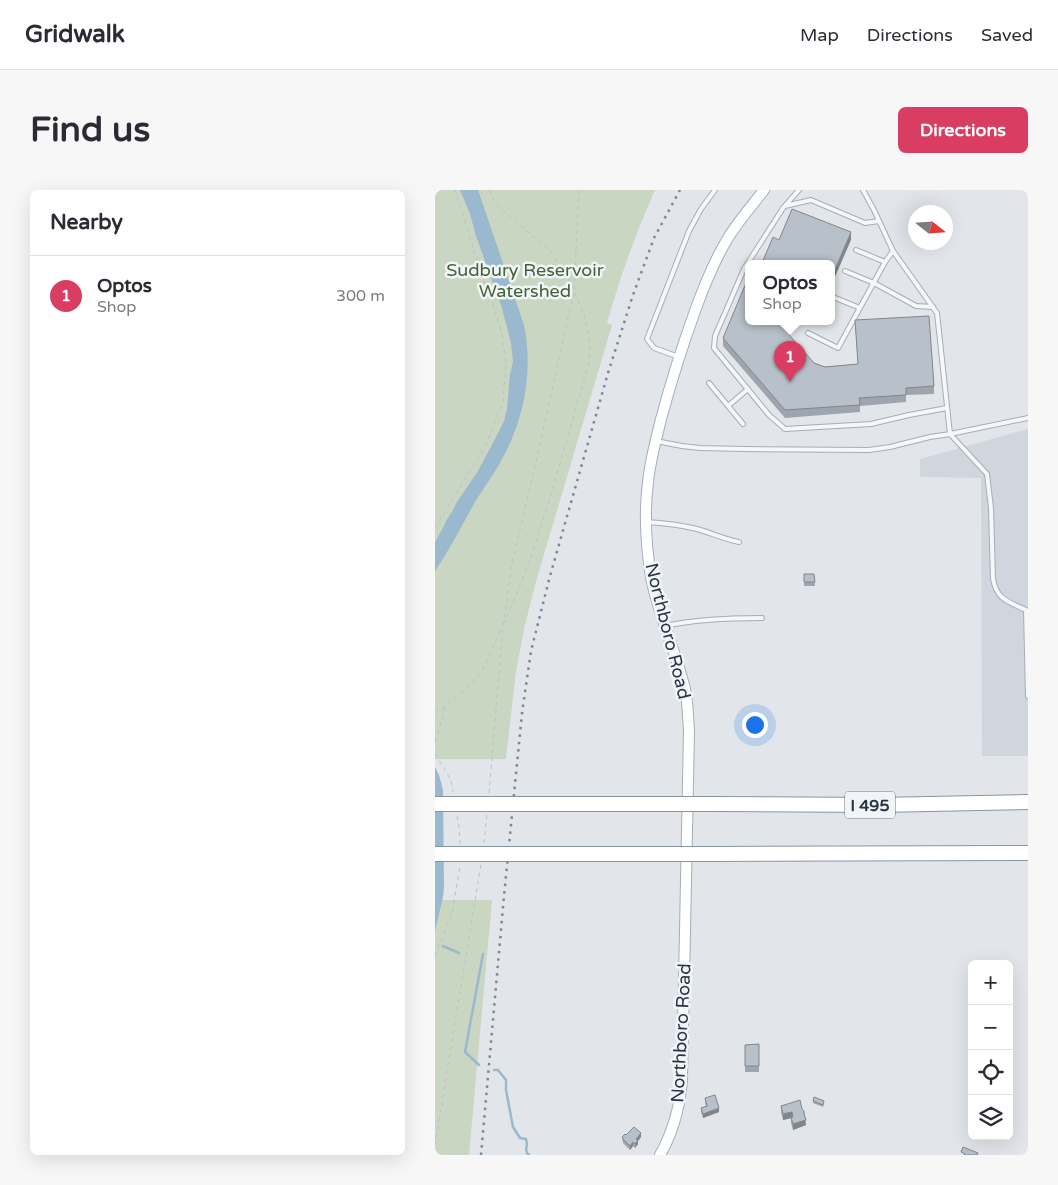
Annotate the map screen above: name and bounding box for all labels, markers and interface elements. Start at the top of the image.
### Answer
text: Gridwalk [25,20,125,49]
text: Map [800,24,839,46]
text: Directions [867,24,953,46]
text: Saved [981,24,1033,46]
button: Directions [898,107,1028,153]
text: Find us [30,109,150,151]
north arrow [908,205,953,250]
text: Nearby [50,210,123,235]
park label: Sudbury Reservoir Watershed [446,259,604,302]
popup [745,260,835,325]
text: Optos [763,272,817,294]
text: Optos [97,275,152,297]
text: 1 [61,286,71,306]
text: 300 m [336,286,385,306]
text: Shop [763,294,802,314]
text: Shop [97,297,136,317]
pin: 1 [774,341,806,382]
street label: Northboro Road [640,561,696,701]
your location [742,712,768,738]
road number: I 495 [845,792,895,818]
map controls [968,960,1013,1140]
button: + [968,960,1013,1005]
street label: Northboro Road [666,963,696,1103]
button: − [968,1005,1013,1050]
button: locate [968,1050,1013,1095]
button: layers [968,1095,1013,1140]

